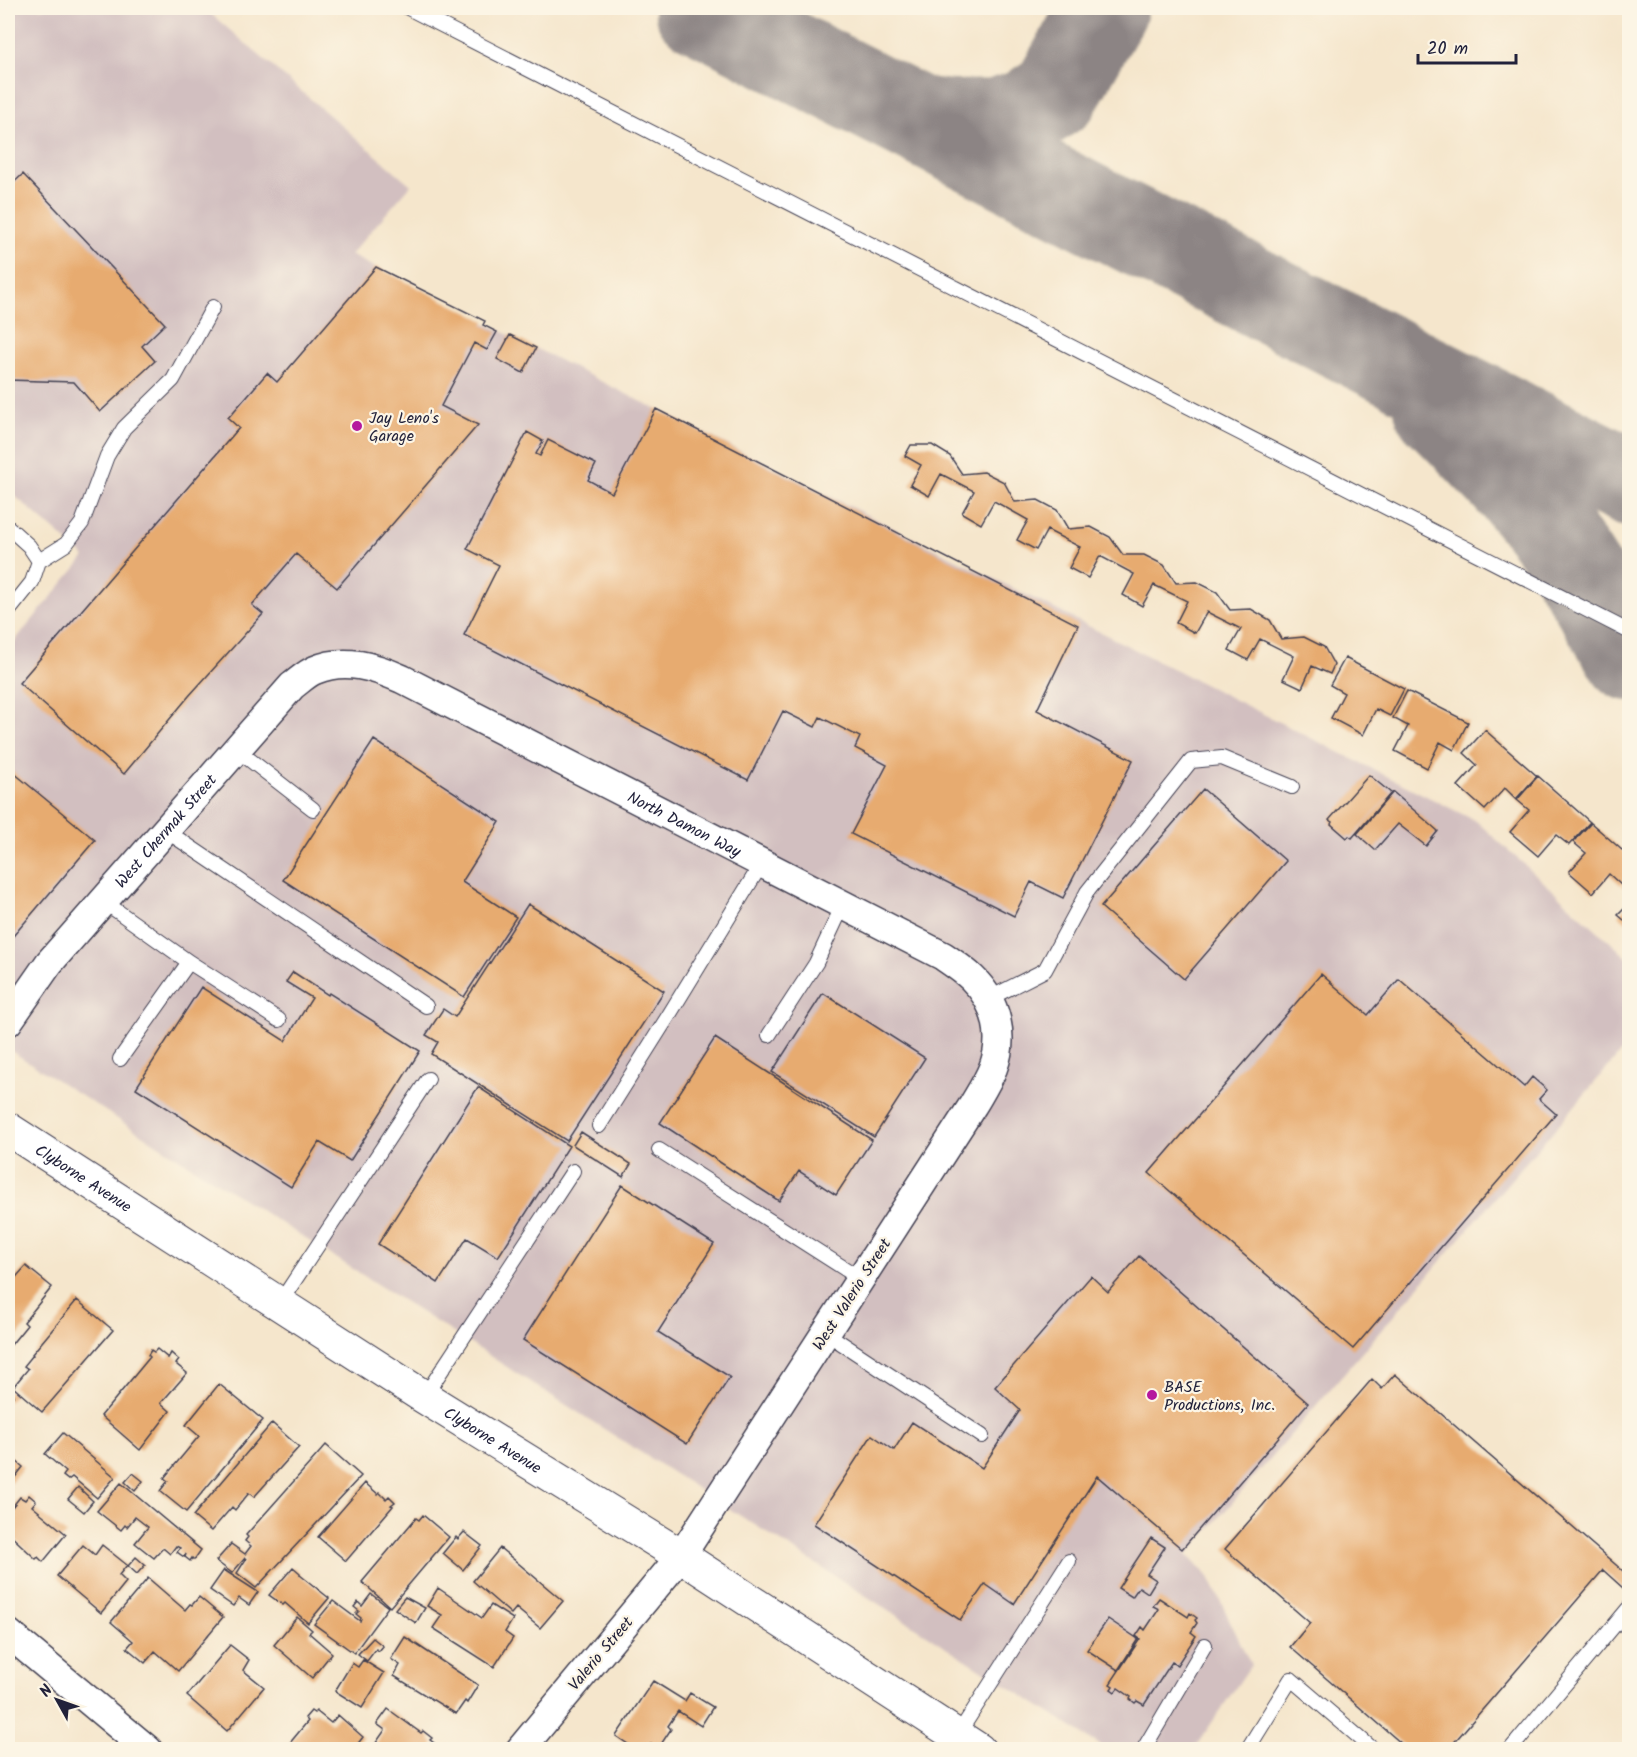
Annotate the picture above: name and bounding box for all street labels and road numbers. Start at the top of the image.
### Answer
street label: West Chermak Street [109,768,224,894]
street label: North Damon Way [623,785,746,865]
street label: Clyborne Avenue [29,1138,136,1220]
street label: West Valerio Street [806,1233,898,1356]
street label: Clyborne Avenue [438,1401,546,1481]
street label: Valerio Street [562,1611,640,1697]

